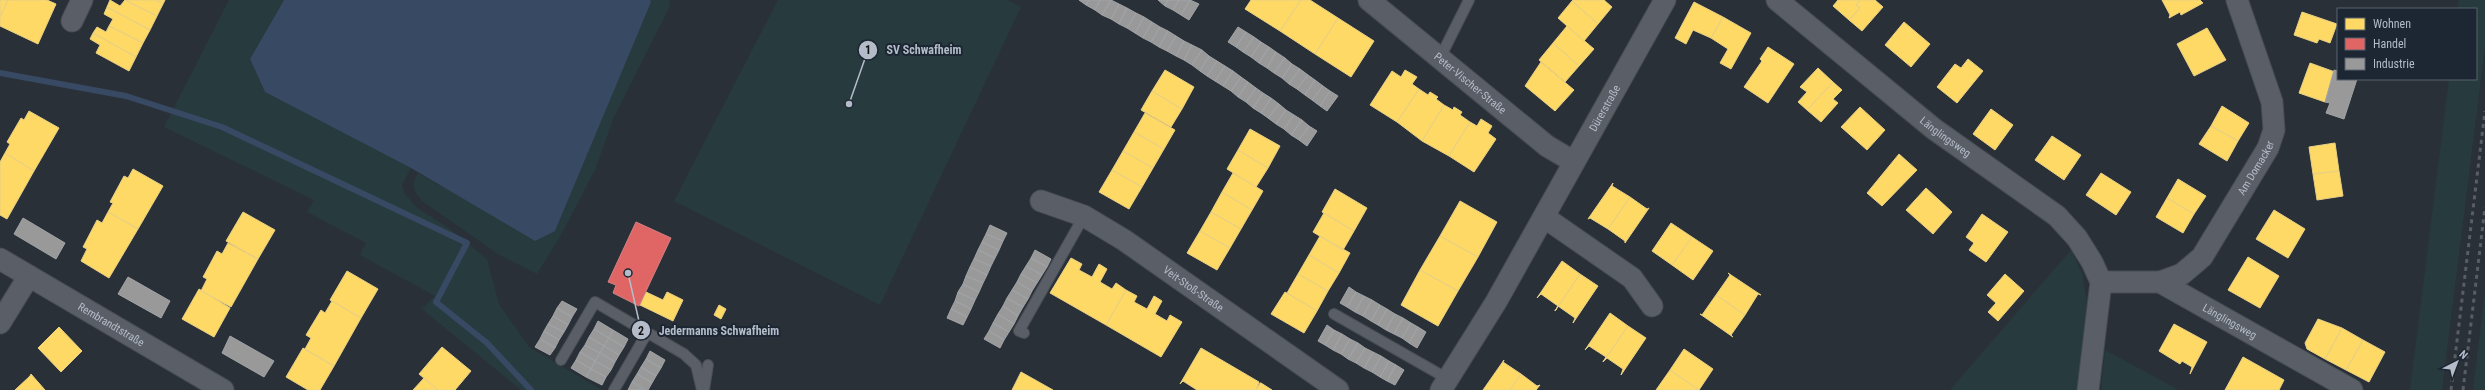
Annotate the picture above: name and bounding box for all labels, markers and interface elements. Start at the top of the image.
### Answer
legend [2337,8,2477,80]
text: Wohnen [2373,17,2411,31]
text: Handel [2373,37,2406,51]
callout: SV Schwafheim [858,38,969,62]
text: 1 [865,43,871,57]
text: SV Schwafheim [887,43,962,57]
street label: Peter-Vischer-Straße [1432,50,1509,116]
text: Industrie [2373,57,2415,71]
street label: Dürerstraße [1586,83,1623,134]
street label: Länglingsweg [1917,114,1973,160]
street label: Am Domacker [2235,138,2277,197]
street label: Veit-Stoß-Straße [1161,263,1226,314]
street label: Rembrandtstraße [76,300,147,349]
street label: Länglingsweg [2200,301,2259,342]
callout: Jedermanns Schwafheim [631,318,788,342]
text: 2 [638,324,644,338]
text: Jedermanns Schwafheim [659,324,779,338]
north arrow [2437,342,2477,382]
text: N [2456,348,2470,362]

